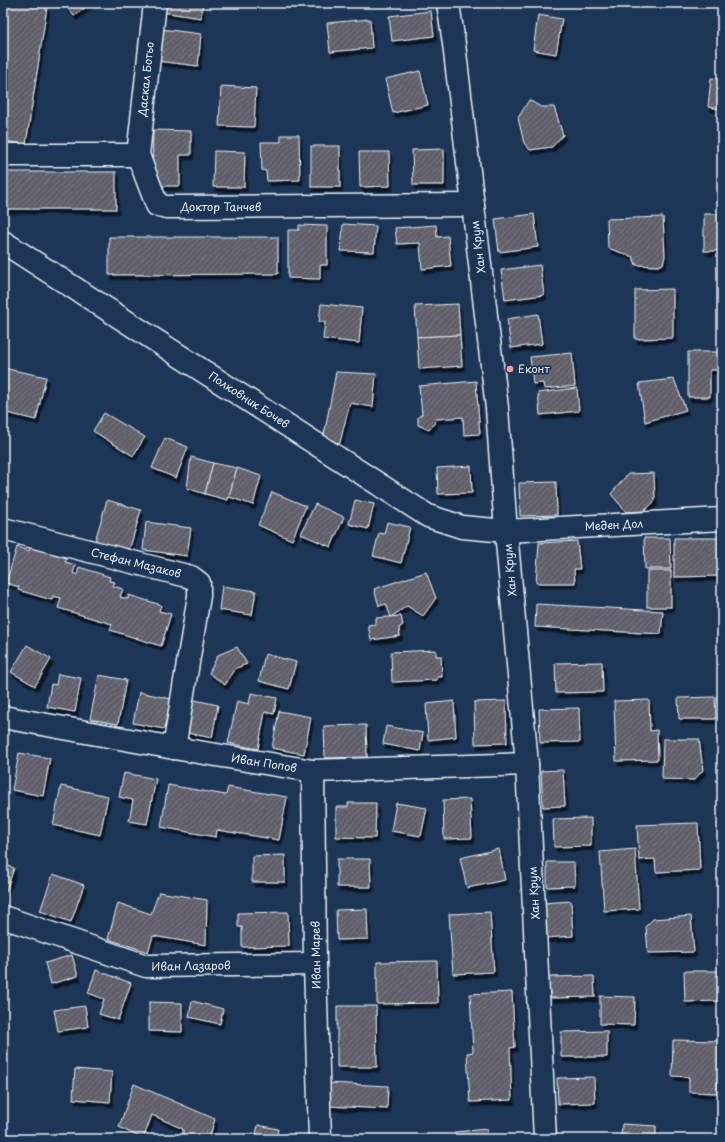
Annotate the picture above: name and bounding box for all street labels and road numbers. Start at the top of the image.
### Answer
street label: Даскал Ботьо [133,41,158,118]
street label: Доктор Танчев [180,198,261,215]
street label: Хан Крум [466,220,489,274]
street label: Полковник Бочев [206,367,293,432]
street label: Меден Дол [584,514,644,535]
street label: Стефан Мазаков [89,543,183,582]
street label: Хан Крум [499,543,520,597]
street label: Иван Попов [230,749,298,776]
street label: Хан Крум [524,866,543,920]
street label: Иван Марев [306,920,325,989]
street label: Иван Лазаров [151,956,231,975]

